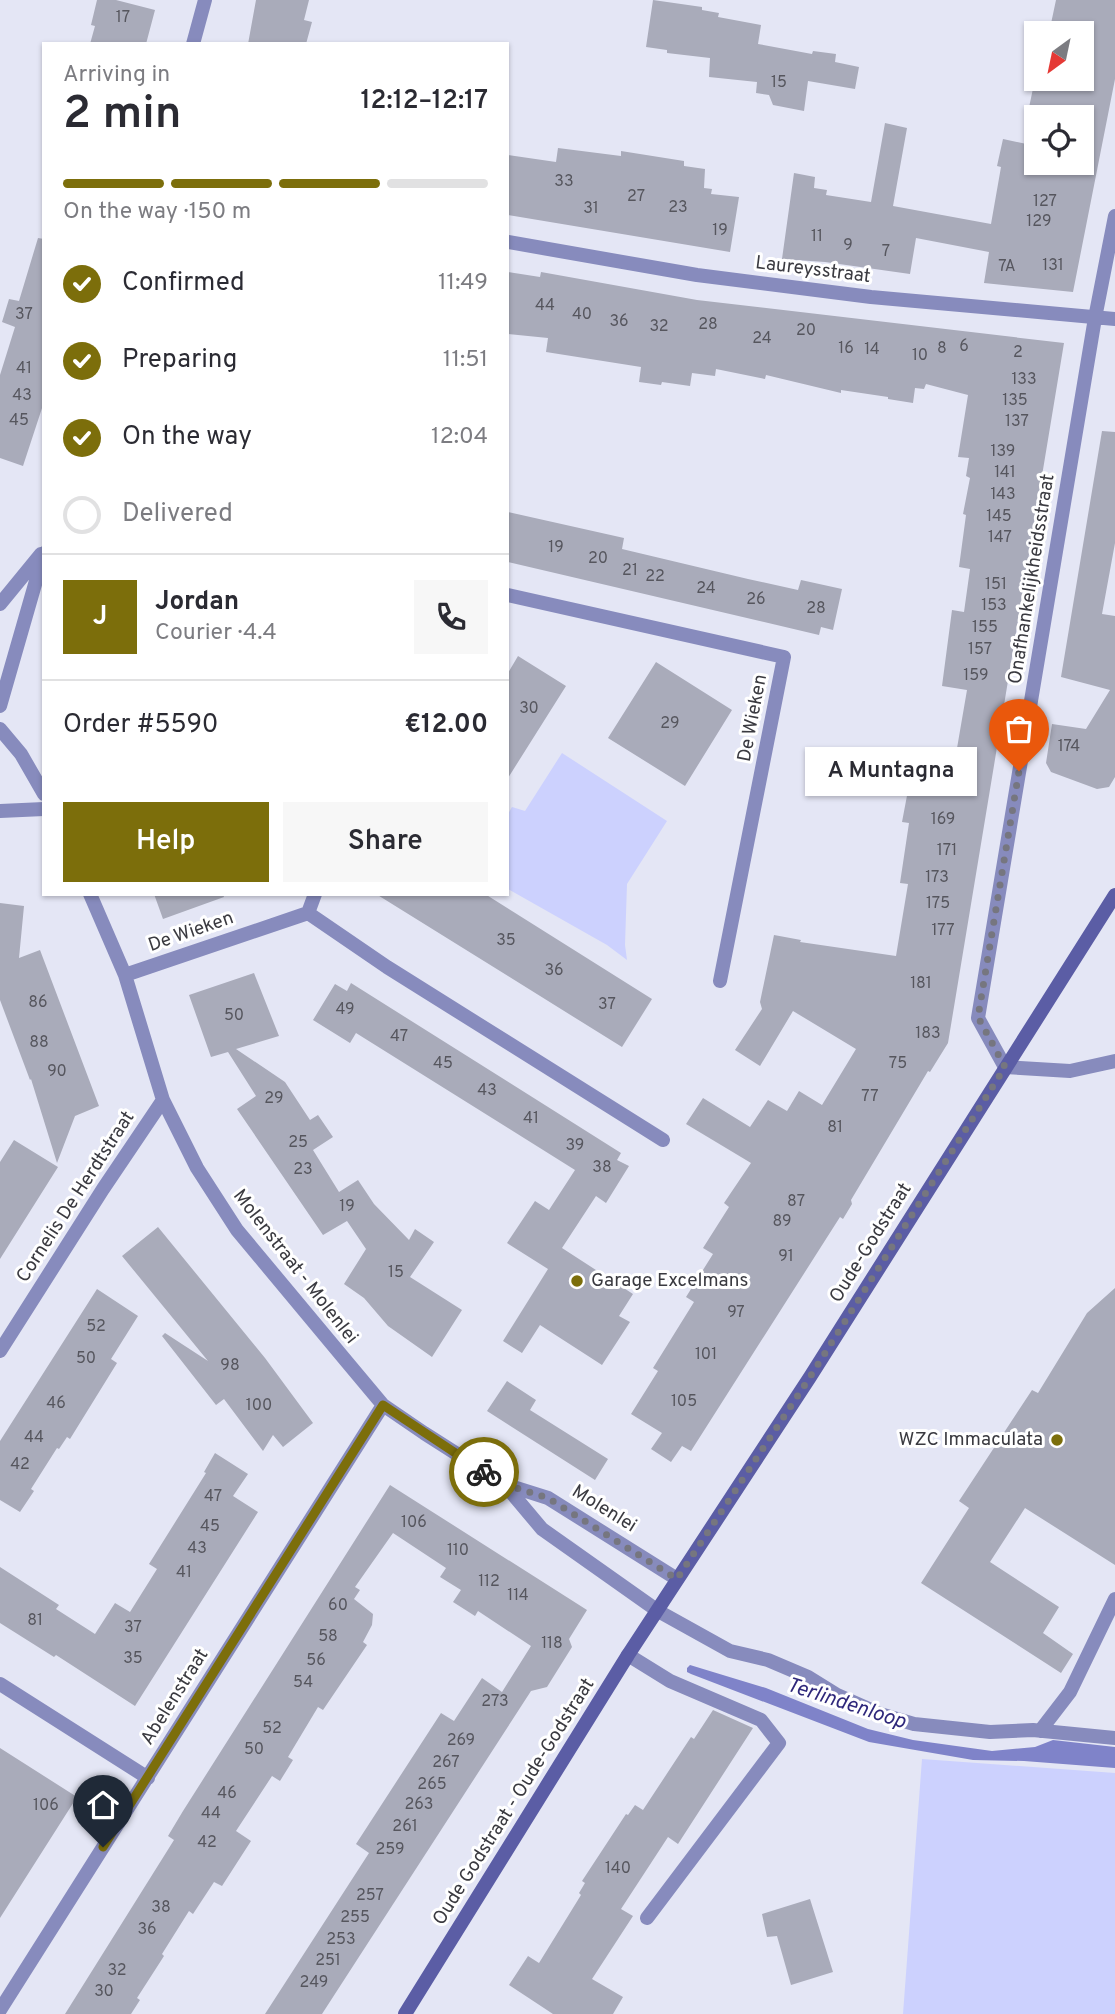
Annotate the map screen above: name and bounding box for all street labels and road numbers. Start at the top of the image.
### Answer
street label: Laureysstraat [754,251,872,289]
street label: Onafhankelijkheidsstraat [1004,472,1060,686]
street label: De Wieken [733,672,773,764]
street label: De Wieken [145,906,237,958]
street label: Cornelis De Herdtstraat [12,1107,140,1287]
street label: Oude-Godstraat [825,1179,917,1307]
street label: Molenstraat - Molenlei [227,1185,363,1349]
street label: Molenlei [567,1480,641,1538]
street label: Abelenstraat [136,1644,214,1750]
street label: Oude Godstraat - Oude-Godstraat [428,1674,600,1930]

